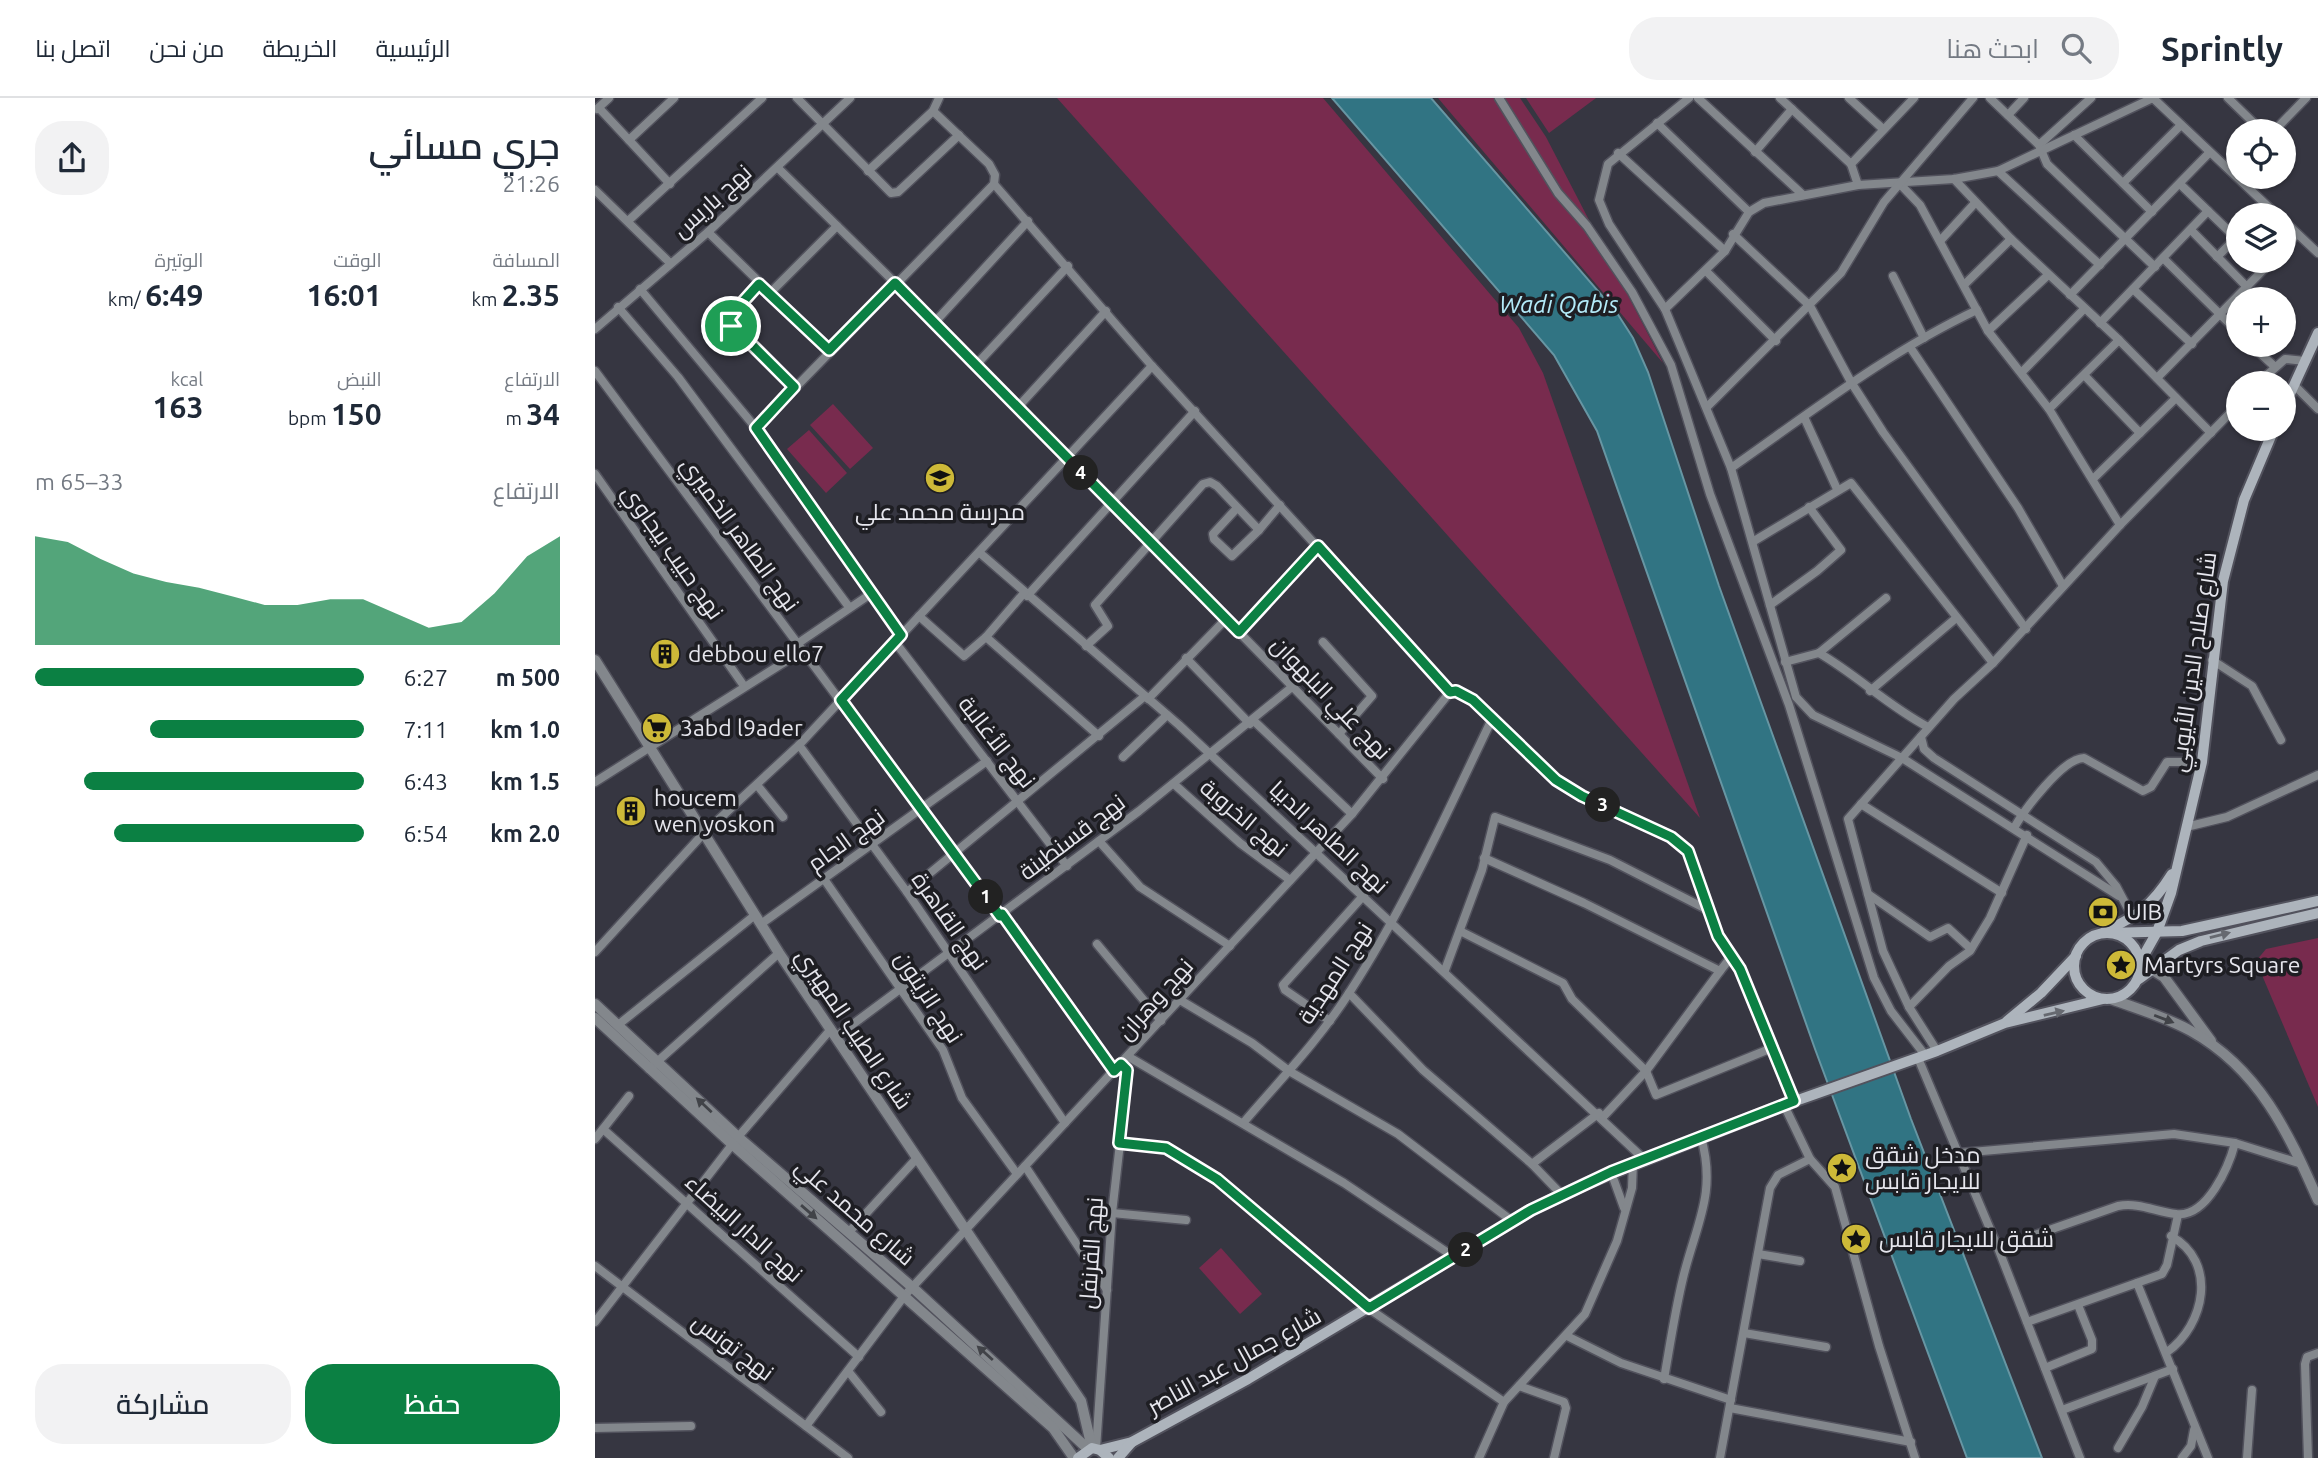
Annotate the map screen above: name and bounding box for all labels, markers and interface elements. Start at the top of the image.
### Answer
search box [1629,17,2119,80]
icon: search [2057,29,2095,67]
text: Sprintly [2161,30,2283,67]
text: ابحث هنا [1946,34,2039,63]
text: اتصل بنا [35,35,111,62]
text: من نحن [149,35,225,62]
text: الخريطة [263,35,337,62]
text: الرئيسية [375,35,451,62]
map controls [2226,119,2296,441]
button: locate [2226,119,2296,189]
button: share [35,121,109,195]
text: جري مسائي [368,124,560,166]
street label: نهج باريس [667,159,759,245]
text: 21:26 [502,171,560,196]
button: layers [2226,203,2296,273]
text: الوتيرة [155,249,203,271]
text: الوقت [333,249,382,271]
text: المسافة [492,249,560,271]
text: 6:49 [145,278,203,312]
text: 16:01 [307,278,382,312]
text: 2.35 [502,278,560,312]
button: + [2226,287,2296,357]
text: /km [108,288,145,310]
text: km [472,288,502,310]
water label: Wadi Qabis [1499,291,1619,319]
pin [701,296,761,356]
icon: arrive [712,307,750,345]
text: kcal [171,368,203,390]
text: النبض [337,368,382,390]
text: الارتفاع [504,368,560,390]
button: − [2226,371,2296,441]
text: 163 [153,390,203,424]
text: 150 [331,397,382,431]
text: 34 [526,397,560,431]
text: bpm [288,407,331,429]
text: m [505,407,526,429]
street label: نهج الطاهر الخميري [671,452,805,619]
pin: 4 [1063,456,1099,490]
school or university icon: مدرسة محمد علي [923,461,957,495]
text: 4 [1075,461,1086,483]
text: 33–65 m [35,469,123,494]
text: الارتفاع [493,478,560,503]
street label: نهج حبيب بيجاوي [613,480,729,627]
place label: مدرسة محمد علي [855,499,1025,530]
street label: شارع صلاح الدين الأيوبي [2165,550,2226,774]
street label: نهج علي البلهوان [1262,631,1396,768]
building icon: debbou ello7 [648,637,682,671]
place label: debbou ello7 [688,641,824,666]
text: 6:27 [403,665,448,690]
text: 500 m [496,665,560,690]
street label: نهج الأغالبة [951,691,1041,795]
supermarket icon: 3abd l9ader [640,711,674,745]
place label: 3abd l9ader [680,715,803,740]
text: 7:11 [403,717,448,742]
text: 1.0 km [490,717,560,742]
text: 6:43 [403,769,448,794]
text: 1.5 km [490,769,560,794]
street label: نهج الخروبة [1193,774,1293,864]
street label: نهج الطاهر الدبيا [1262,775,1394,901]
place label: houcem wen yoskon [654,785,775,836]
pin: 3 [1585,788,1621,822]
street label: نهج قسنطينة [1014,789,1132,888]
text: 3 [1597,793,1608,815]
building icon: houcem wen yoskon [614,794,648,828]
street label: نهج الجام [803,803,891,879]
text: 6:54 [403,821,448,846]
text: 2.0 km [490,821,560,846]
street label: نهج القاهرة [904,867,993,977]
pin: 1 [969,880,1003,914]
text: 1 [980,885,991,907]
bank icon: UIB [2086,895,2120,929]
place label: UIB [2126,899,2162,924]
street label: نهج المهدية [1293,917,1380,1030]
one-way arrow [2209,929,2231,940]
street label: شارع الطيب المهيري [787,944,917,1117]
street label: نهج الزيتون [887,946,968,1049]
place icon: Martyrs Square [2104,948,2138,982]
place label: Martyrs Square [2144,952,2301,977]
street label: نهج وهران [1112,953,1200,1047]
one-way arrow [2043,1007,2065,1018]
one-way arrow [2153,1014,2174,1025]
one-way arrow [696,1097,713,1113]
place label: مدخل شقق للايجار قابس [1865,1142,1980,1195]
place icon: مدخل شقق للايجار قابس [1825,1151,1859,1185]
street label: شارع محمد علي [787,1153,920,1275]
street label: نهج الدار البيضاء [678,1169,808,1290]
street label: نهج القرنفل [1074,1196,1111,1310]
one-way arrow [801,1204,818,1219]
place icon: شقق للايجار قابس [1839,1222,1873,1256]
place label: شقق للايجار قابس [1879,1226,2054,1253]
pin: 2 [1449,1232,1483,1268]
text: 2 [1460,1238,1471,1260]
street label: شارع جمال عبد الناصر [1141,1302,1327,1423]
street label: نهج تونس [685,1308,779,1388]
one-way arrow [977,1345,994,1361]
button: مشاركة [35,1364,291,1444]
button: حفظ [305,1364,560,1444]

